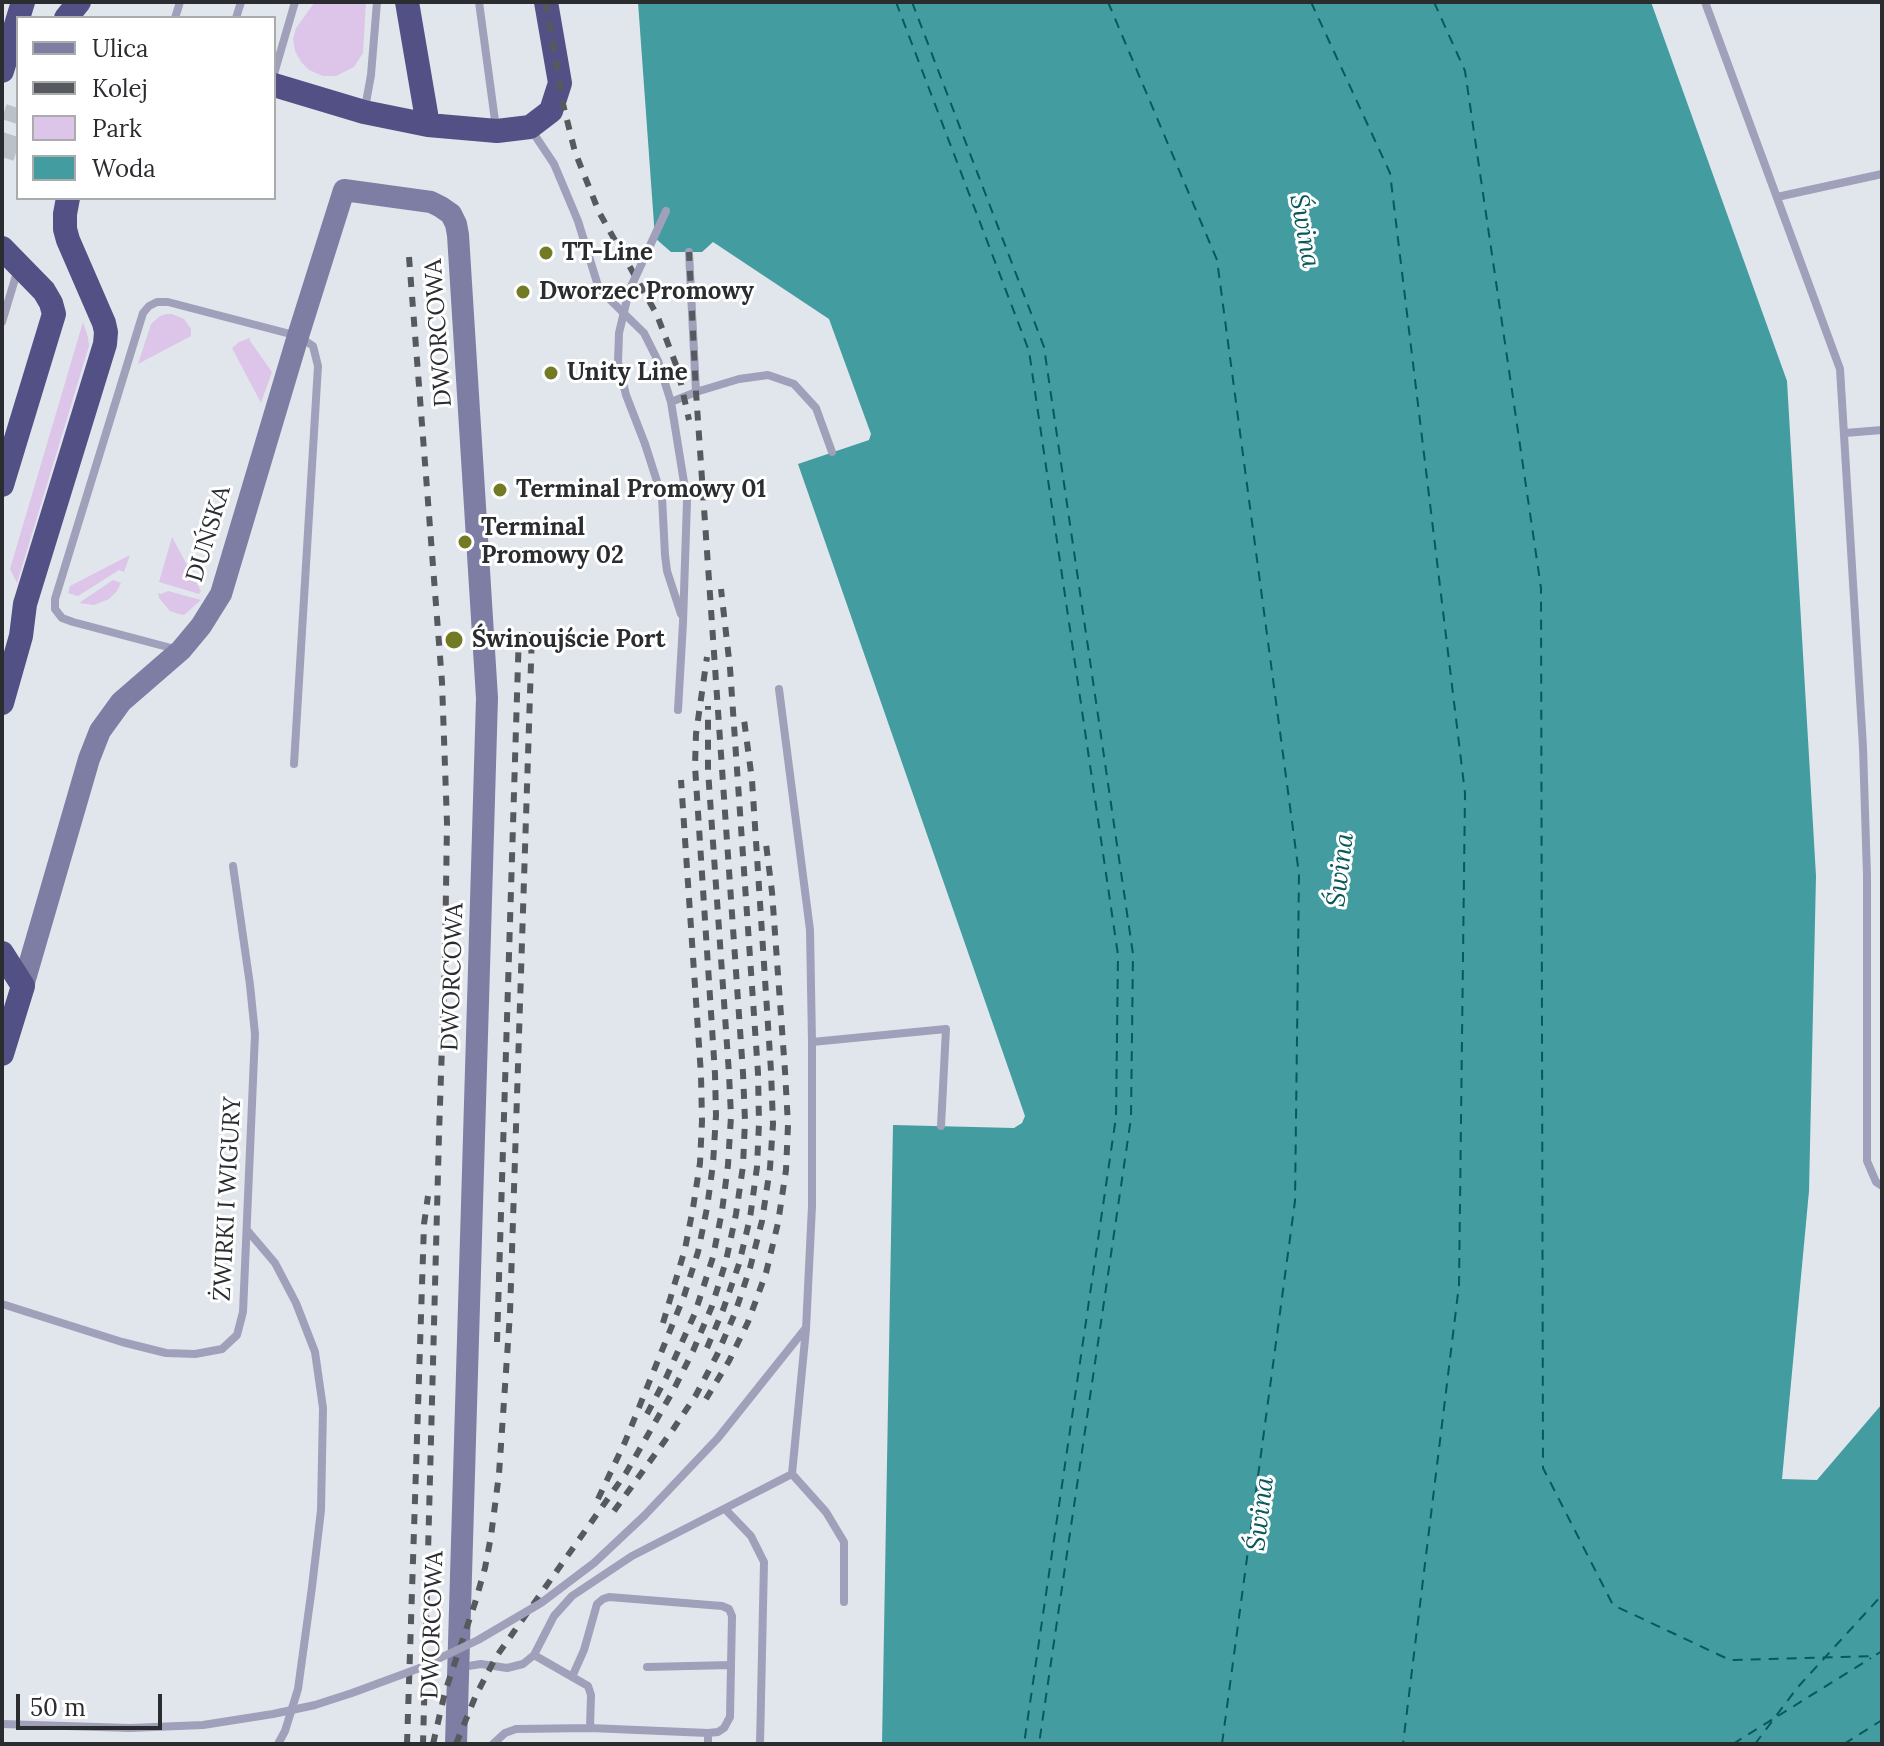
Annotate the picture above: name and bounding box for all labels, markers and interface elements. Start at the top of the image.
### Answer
legend [16,16,276,200]
text: Ulica [92,33,148,64]
text: Kolej [92,73,148,104]
text: Park [92,113,142,144]
text: Woda [92,153,156,184]
water label: Świna [1282,192,1326,270]
place label: TT-Line [562,239,653,267]
marker: TT-Line [537,244,555,262]
street label: DWORCOWA [419,258,459,408]
place label: Dworzec Promowy [539,278,754,306]
marker: Dworzec Promowy [514,283,532,301]
place label: Unity Line [567,359,688,387]
marker: Unity Line [542,364,560,382]
place label: Terminal Promowy 01 [516,476,766,504]
marker: Terminal Promowy 01 [491,481,509,499]
street label: DUŃSKA [181,482,237,586]
place label: Terminal Promowy 02 [481,514,624,570]
marker: Terminal Promowy 02 [456,533,474,551]
place label: Świnoujście Port [472,626,665,654]
marker: Świnoujście Port [443,629,465,651]
water label: Świna [1321,831,1361,909]
street label: DWORCOWA [436,902,470,1052]
street label: ŻWIRKI I WIGURY [208,1096,248,1302]
water label: Świna [1241,1475,1281,1553]
street label: DWORCOWA [416,1550,450,1700]
scale bar [20,1678,166,1728]
text: 50 m [30,1692,86,1723]

